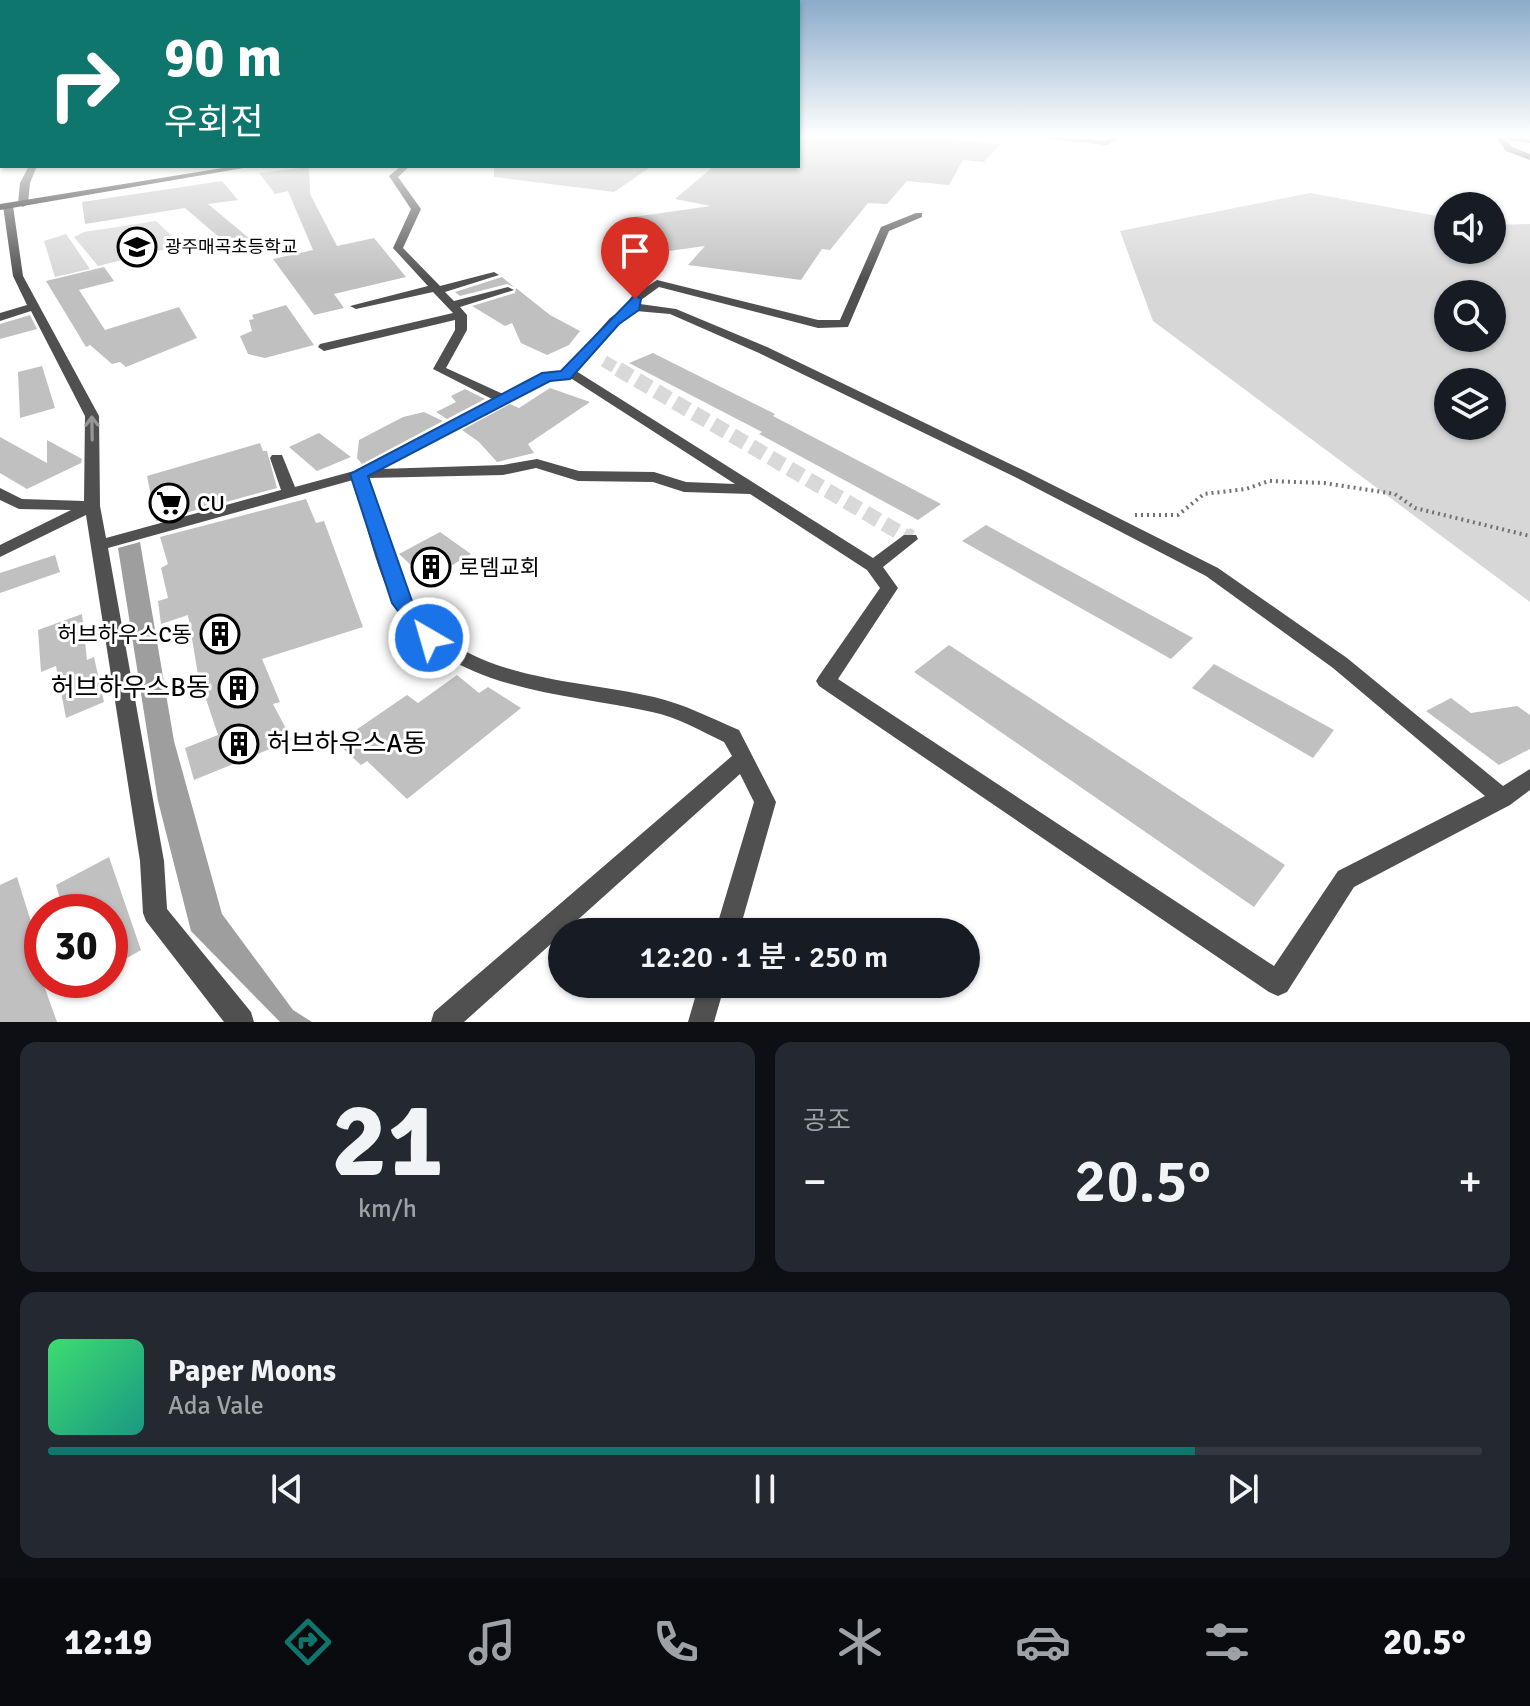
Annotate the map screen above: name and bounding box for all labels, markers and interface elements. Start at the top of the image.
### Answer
text: 90 m [164,23,282,92]
icon: right [32,32,136,136]
text: 우회전 [164,100,263,145]
map controls [1434,192,1506,440]
button: sound [1434,192,1506,264]
pin [601,217,669,299]
school or university icon: 광주매곡초등학교 [116,226,158,268]
icon: arrive [613,229,657,273]
place label: 광주매곡초등학교 [165,236,297,258]
button: search [1434,280,1506,352]
button: layers [1434,368,1506,440]
one-way arrow [84,416,99,442]
supermarket icon: CU [148,482,190,524]
place label: CU [197,490,225,517]
building icon: 로뎀교회 [410,546,452,588]
place label: 로뎀교회 [459,554,540,581]
position arrow [387,596,471,680]
building icon: 허브하우스C동 [199,613,241,655]
place label: 허브하우스C동 [57,621,192,648]
building icon: 허브하우스B동 [217,667,259,709]
place label: 허브하우스B동 [51,672,210,704]
building icon: 허브하우스A동 [218,723,260,765]
place label: 허브하우스A동 [267,728,426,760]
speed limit sign: 30 [24,894,128,998]
text: 12:20 · 1 분 · 250 m [640,939,888,976]
text: 21 [331,1077,444,1205]
text: 공조 [803,1105,851,1137]
text: 20.5° [1074,1145,1211,1219]
text: − [803,1155,827,1209]
text: + [1458,1155,1482,1209]
text: km/h [358,1193,417,1225]
text: Paper Moons [168,1353,336,1390]
text: Ada Vale [168,1390,264,1422]
icon: previous [265,1467,309,1511]
icon: pause [743,1467,787,1511]
icon: next [1221,1467,1265,1511]
icon: directions [280,1614,336,1670]
icon: music [464,1614,520,1670]
icon: phone [648,1614,704,1670]
icon: climate [832,1614,888,1670]
icon: car [1015,1614,1071,1670]
icon: filters [1199,1614,1255,1670]
text: 12:19 [64,1620,152,1665]
text: 20.5° [1383,1620,1466,1665]

